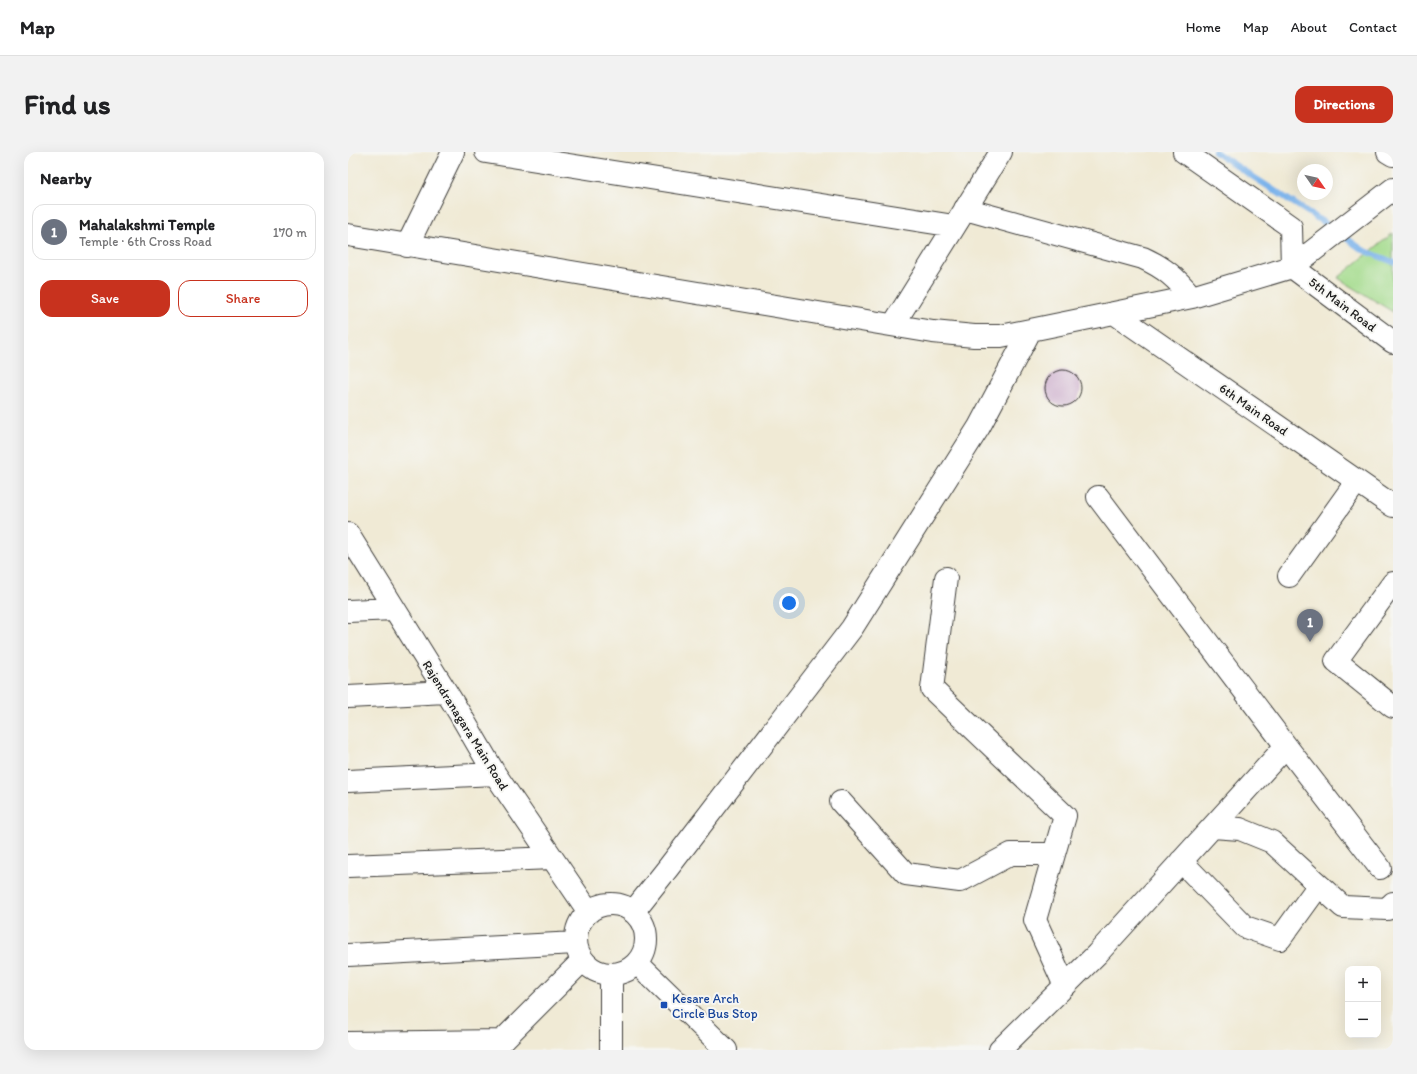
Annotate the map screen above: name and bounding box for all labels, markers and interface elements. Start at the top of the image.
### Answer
text: Map [20,16,55,39]
text: Home [1186,19,1221,36]
text: Map [1243,19,1269,36]
text: About [1291,19,1327,36]
text: Contact [1349,19,1397,36]
button: Directions [1295,86,1393,123]
text: Find us [24,87,111,121]
north arrow [1297,164,1333,200]
text: Nearby [40,168,92,188]
text: Mahalakshmi Temple [79,216,215,234]
text: 1 [51,225,57,240]
text: 170 m [273,225,307,240]
text: Temple · 6th Cross Road [79,234,212,249]
street label: 5th Main Road [1306,274,1379,335]
button: Save [40,280,170,317]
button: Share [178,280,308,317]
street label: 6th Main Road [1216,380,1291,439]
your location [779,593,799,613]
pin: 1 [1297,609,1323,642]
street label: Rajendranagara Main Road [419,658,512,793]
map controls [1345,966,1381,1038]
button: + [1345,966,1381,1002]
place label: Kesare Arch Circle Bus Stop [672,991,758,1021]
marker: Kesare Arch Circle Bus Stop [659,1000,669,1010]
button: − [1345,1002,1381,1038]

